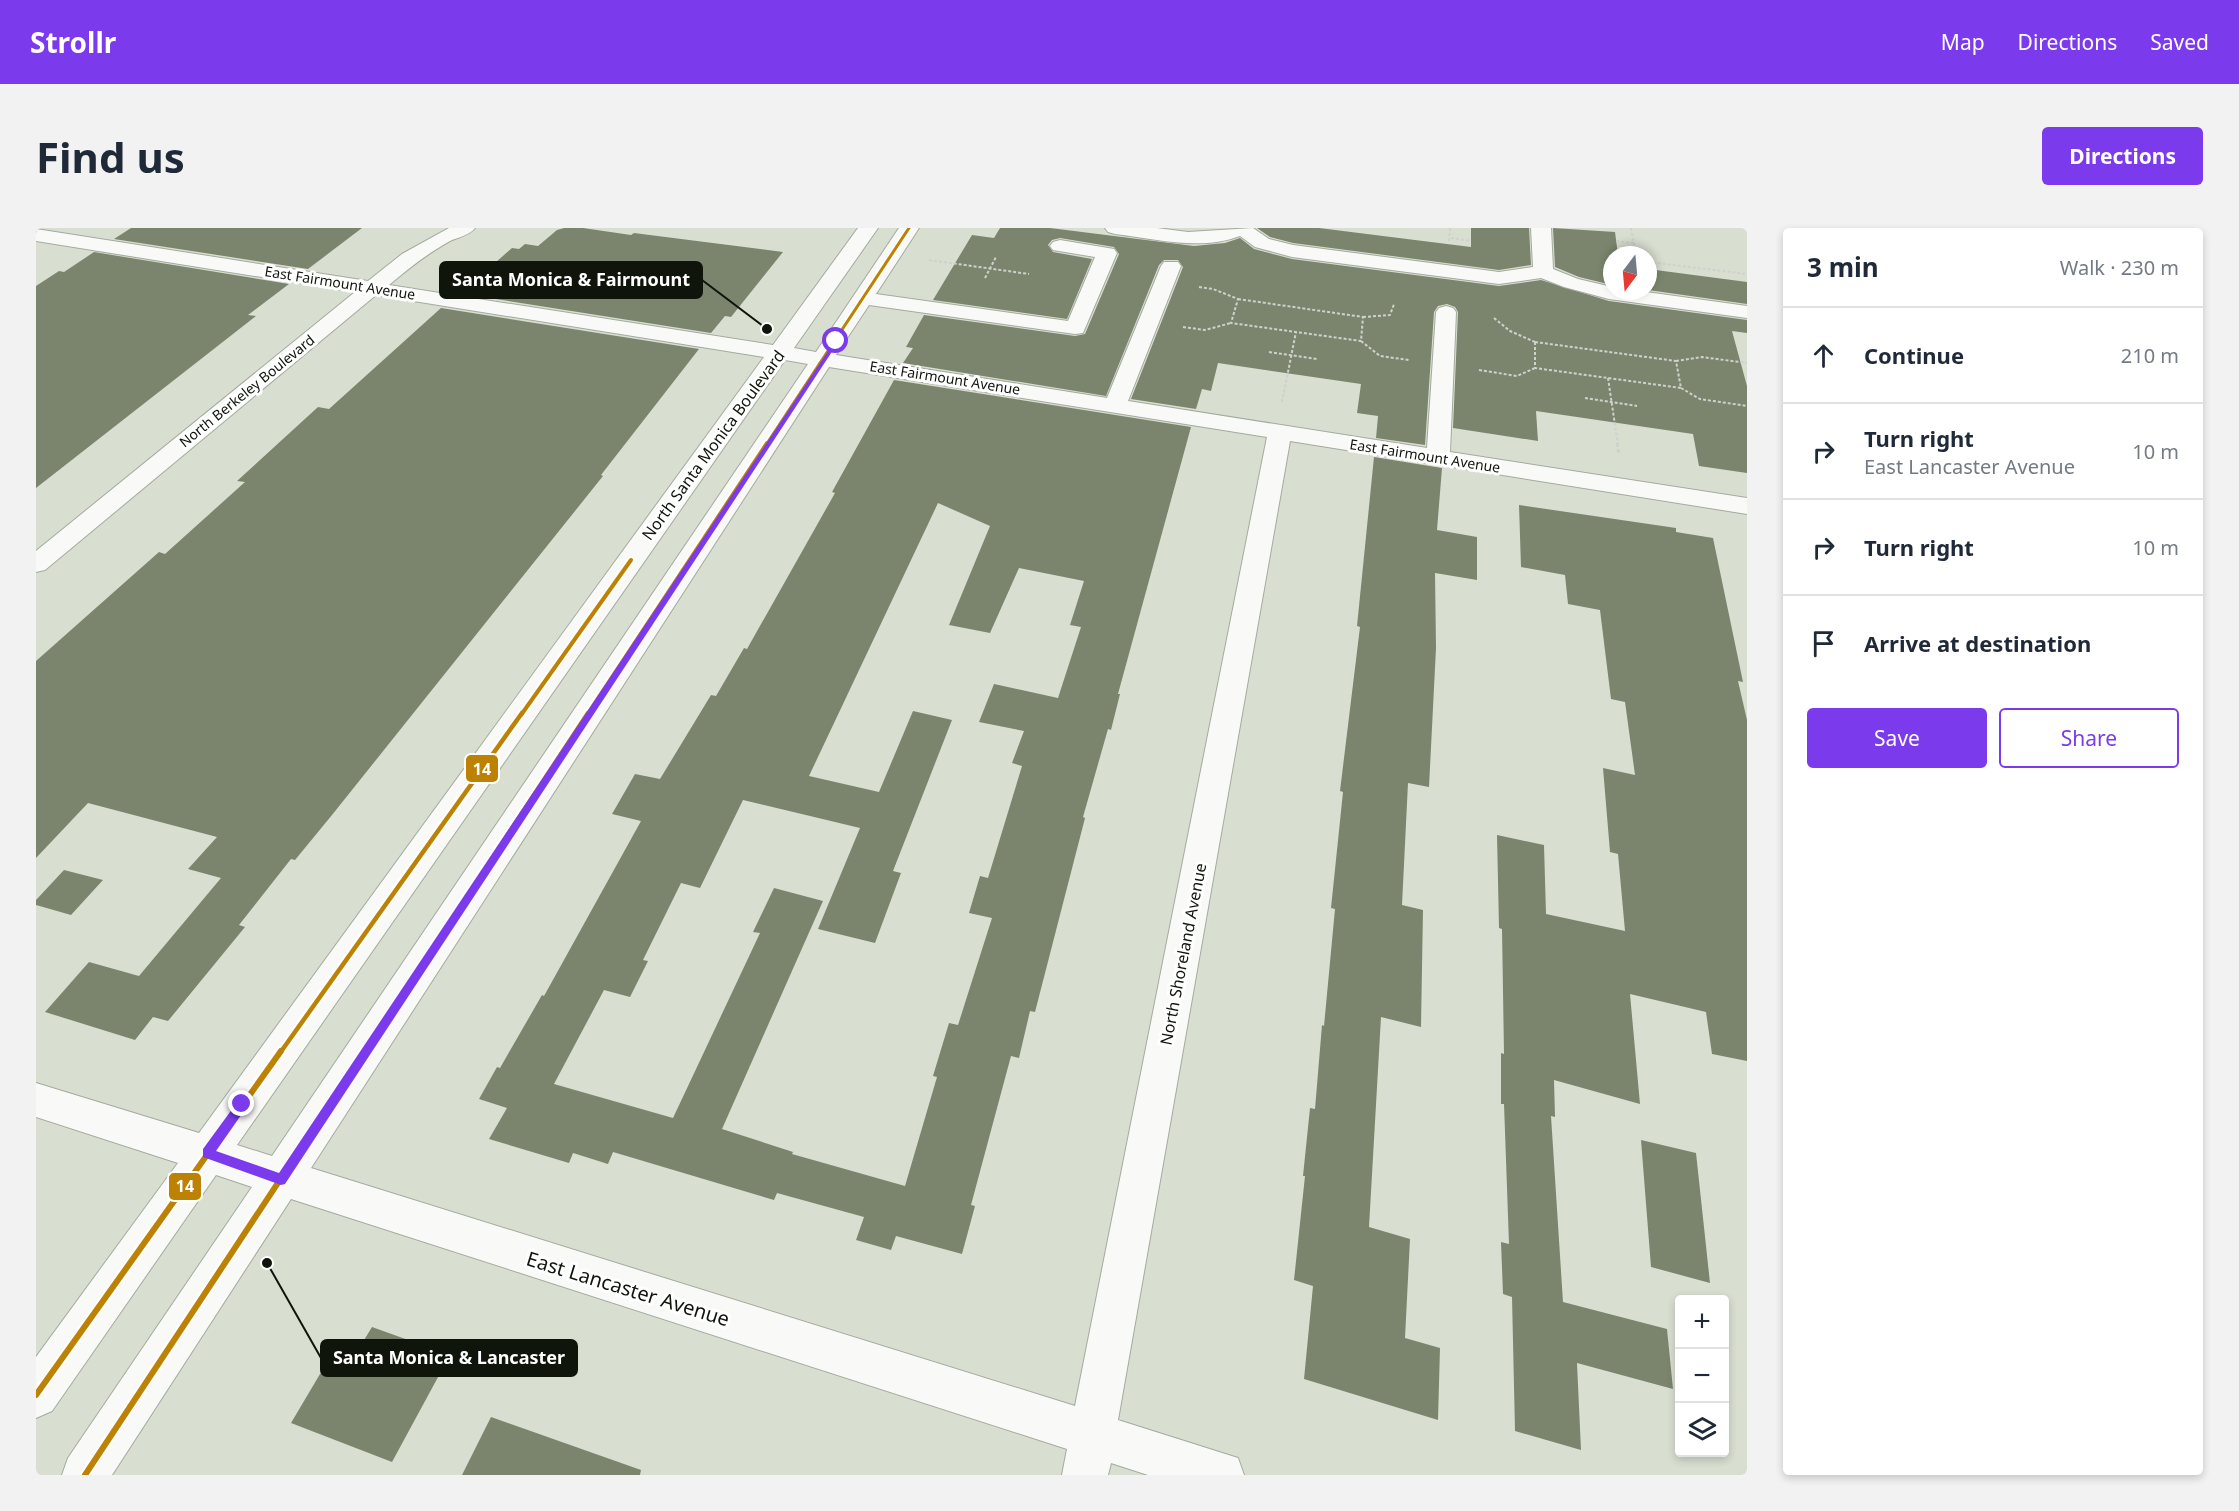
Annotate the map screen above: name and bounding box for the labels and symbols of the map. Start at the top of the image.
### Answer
north arrow [1603,246,1657,300]
street label: East Fairmount Avenue [263,261,417,304]
callout: Santa Monica & Fairmount [440,262,702,298]
text: Santa Monica & Fairmount [452,267,690,291]
route start [822,327,848,353]
street label: North Berkeley Boulevard [175,330,318,451]
street label: North Santa Monica Boulevard [637,346,789,544]
street label: East Fairmount Avenue [868,356,1022,399]
street label: East Fairmount Avenue [1348,434,1502,477]
line badge: 14 [465,754,499,783]
text: 14 [473,758,491,780]
street label: North Shoreland Avenue [1155,861,1211,1047]
route end [228,1090,254,1116]
line badge: 14 [168,1172,202,1201]
text: 14 [176,1175,194,1197]
street label: East Lancaster Avenue [523,1245,733,1332]
callout: Santa Monica & Lancaster [321,1340,577,1376]
text: Santa Monica & Lancaster [333,1345,565,1369]

